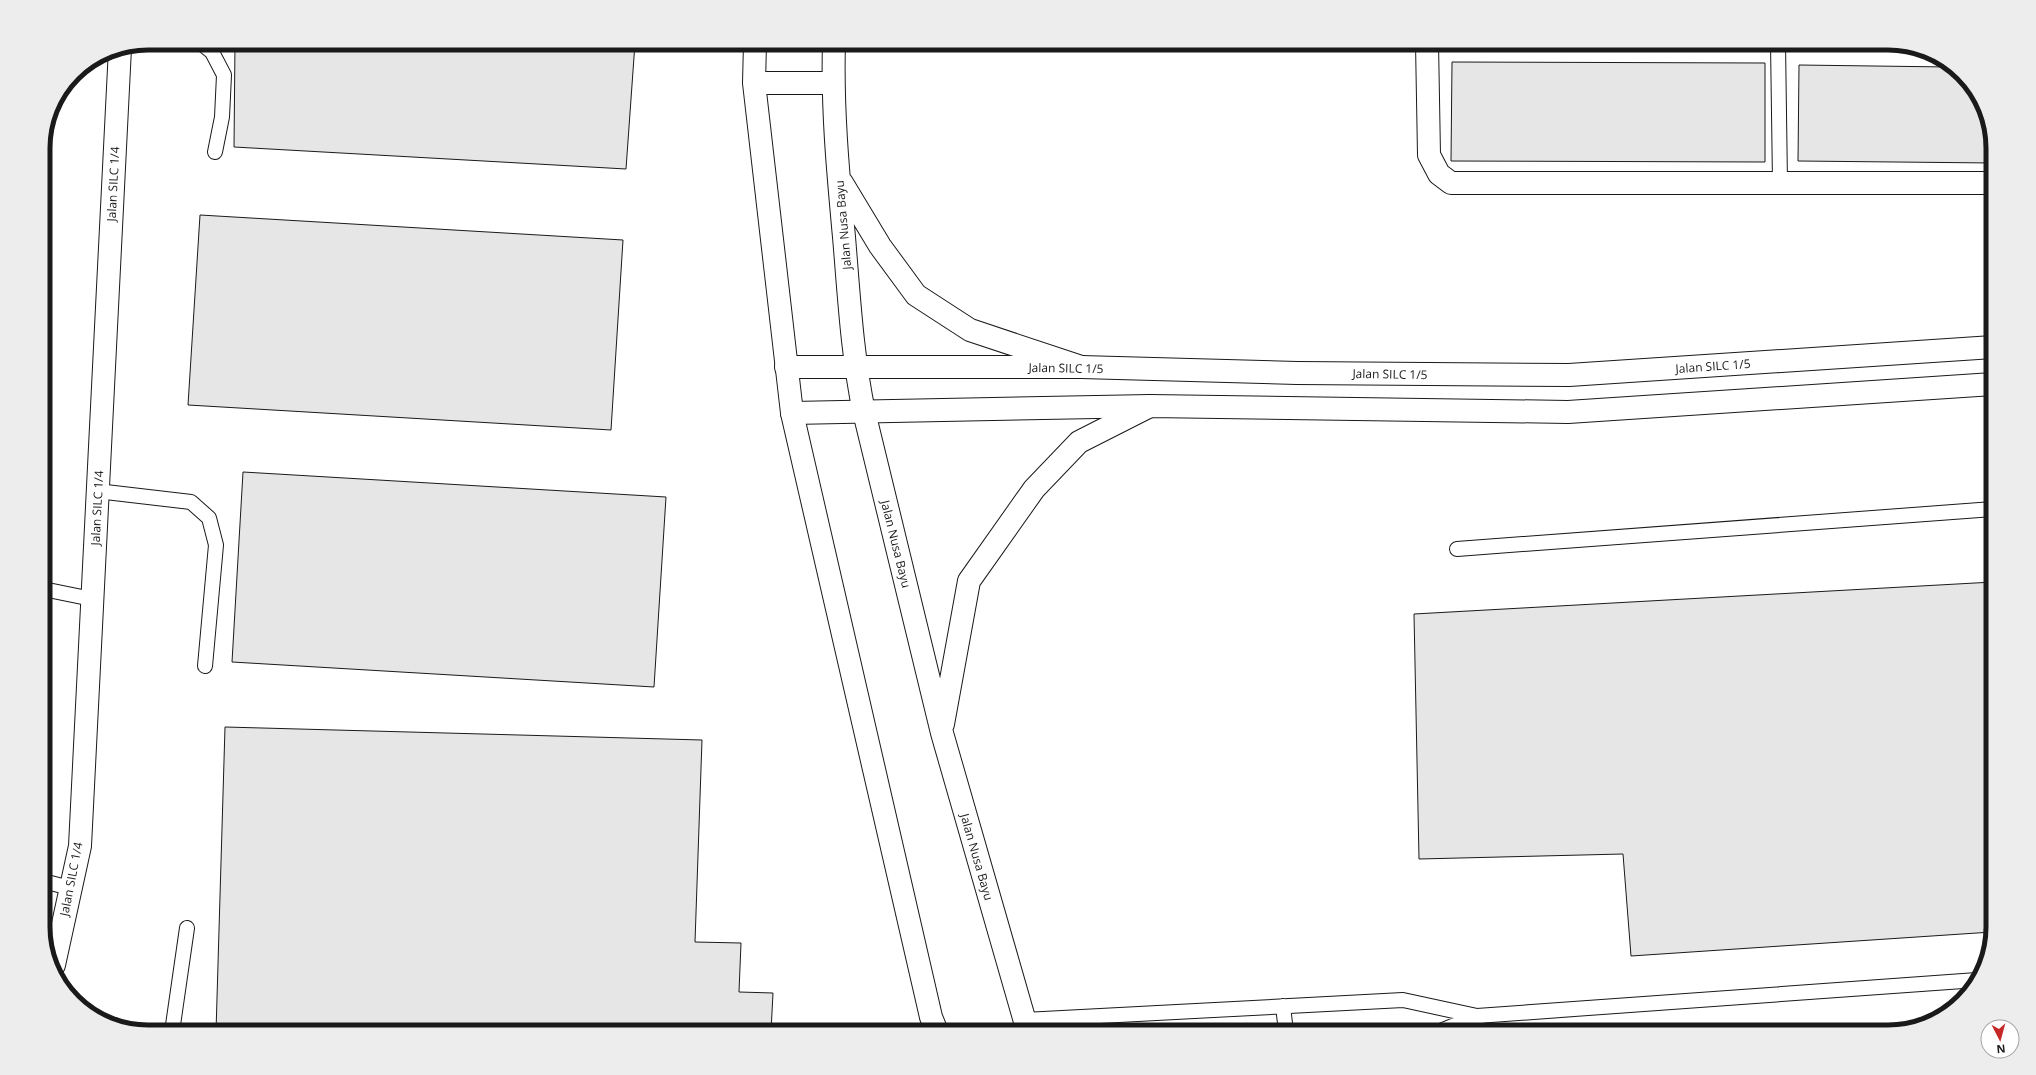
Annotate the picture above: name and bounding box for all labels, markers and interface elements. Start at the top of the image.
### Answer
street label: Jalan SILC 1/4 [102,146,123,223]
street label: Jalan Nusa Bayu [831,180,855,271]
street label: Jalan SILC 1/5 [1674,355,1751,377]
street label: Jalan SILC 1/5 [1027,359,1104,377]
street label: Jalan SILC 1/5 [1351,365,1428,383]
street label: Jalan SILC 1/4 [86,470,107,547]
street label: Jalan Nusa Bayu [877,497,915,590]
street label: Jalan Nusa Bayu [956,811,998,902]
street label: Jalan SILC 1/4 [55,840,87,918]
north arrow [1980,1019,2020,1059]
text: N [1996,1042,2006,1057]

